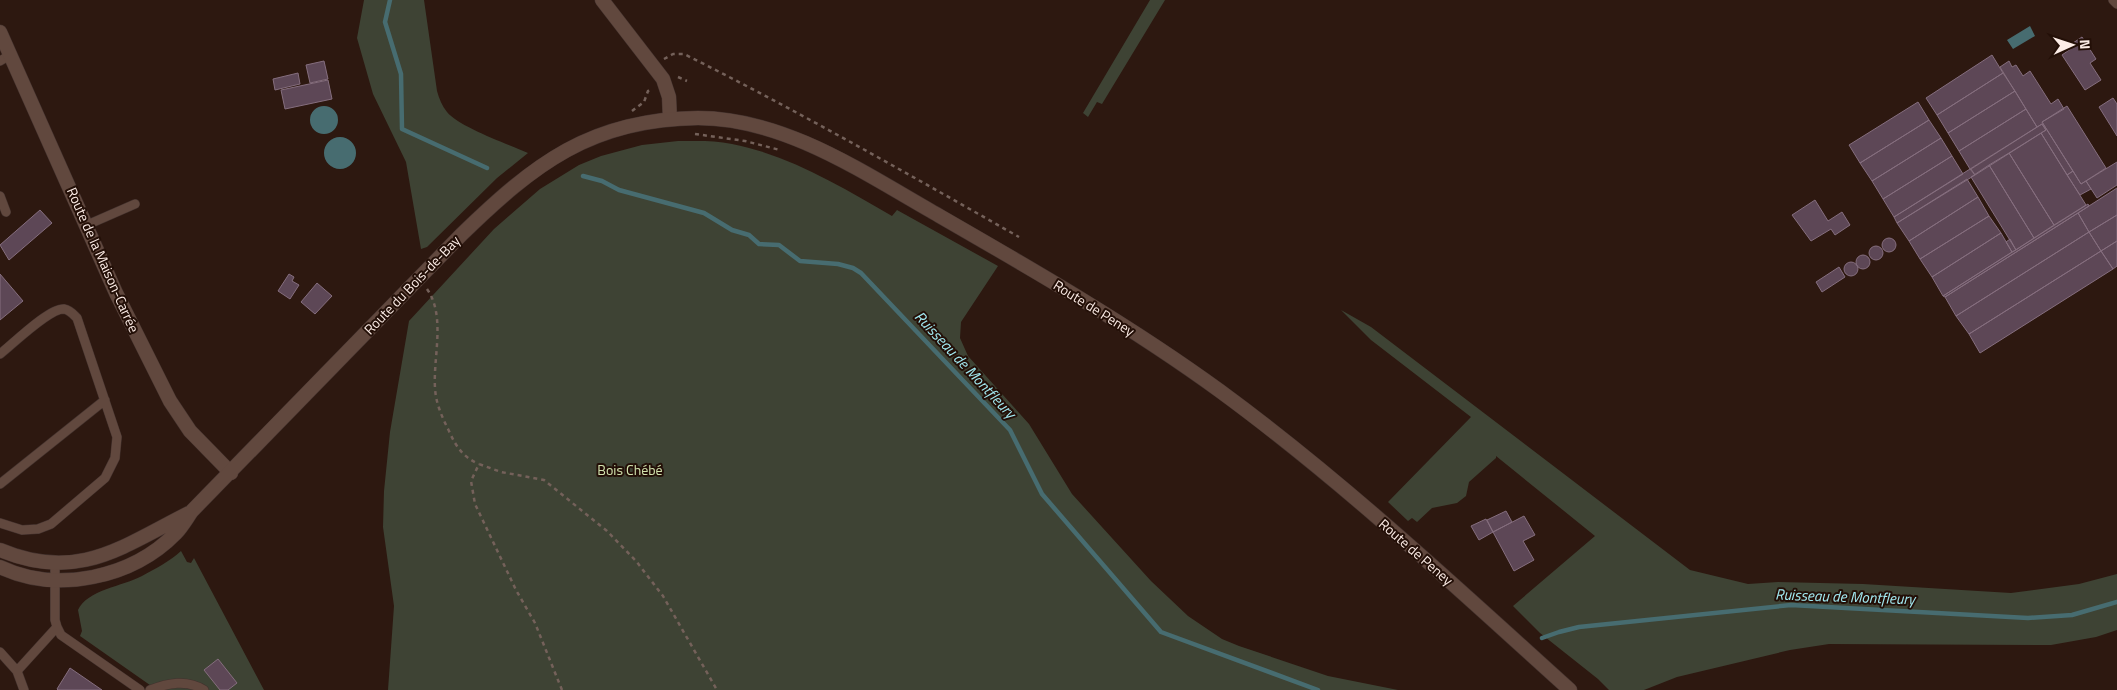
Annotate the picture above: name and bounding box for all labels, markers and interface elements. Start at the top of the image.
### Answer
north arrow [2047,20,2097,70]
text: N [2075,39,2096,50]
street label: Route de la Maison-Carrée [62,184,145,336]
street label: Route du Bois-de-Bay [359,230,465,339]
street label: Route de Peney [1049,274,1139,341]
water label: Ruisseau de Montfleury [909,306,1023,425]
park label: Bois Chébé [597,459,663,480]
street label: Route de Peney [1375,513,1458,590]
water label: Ruisseau de Montfleury [1775,583,1917,611]

